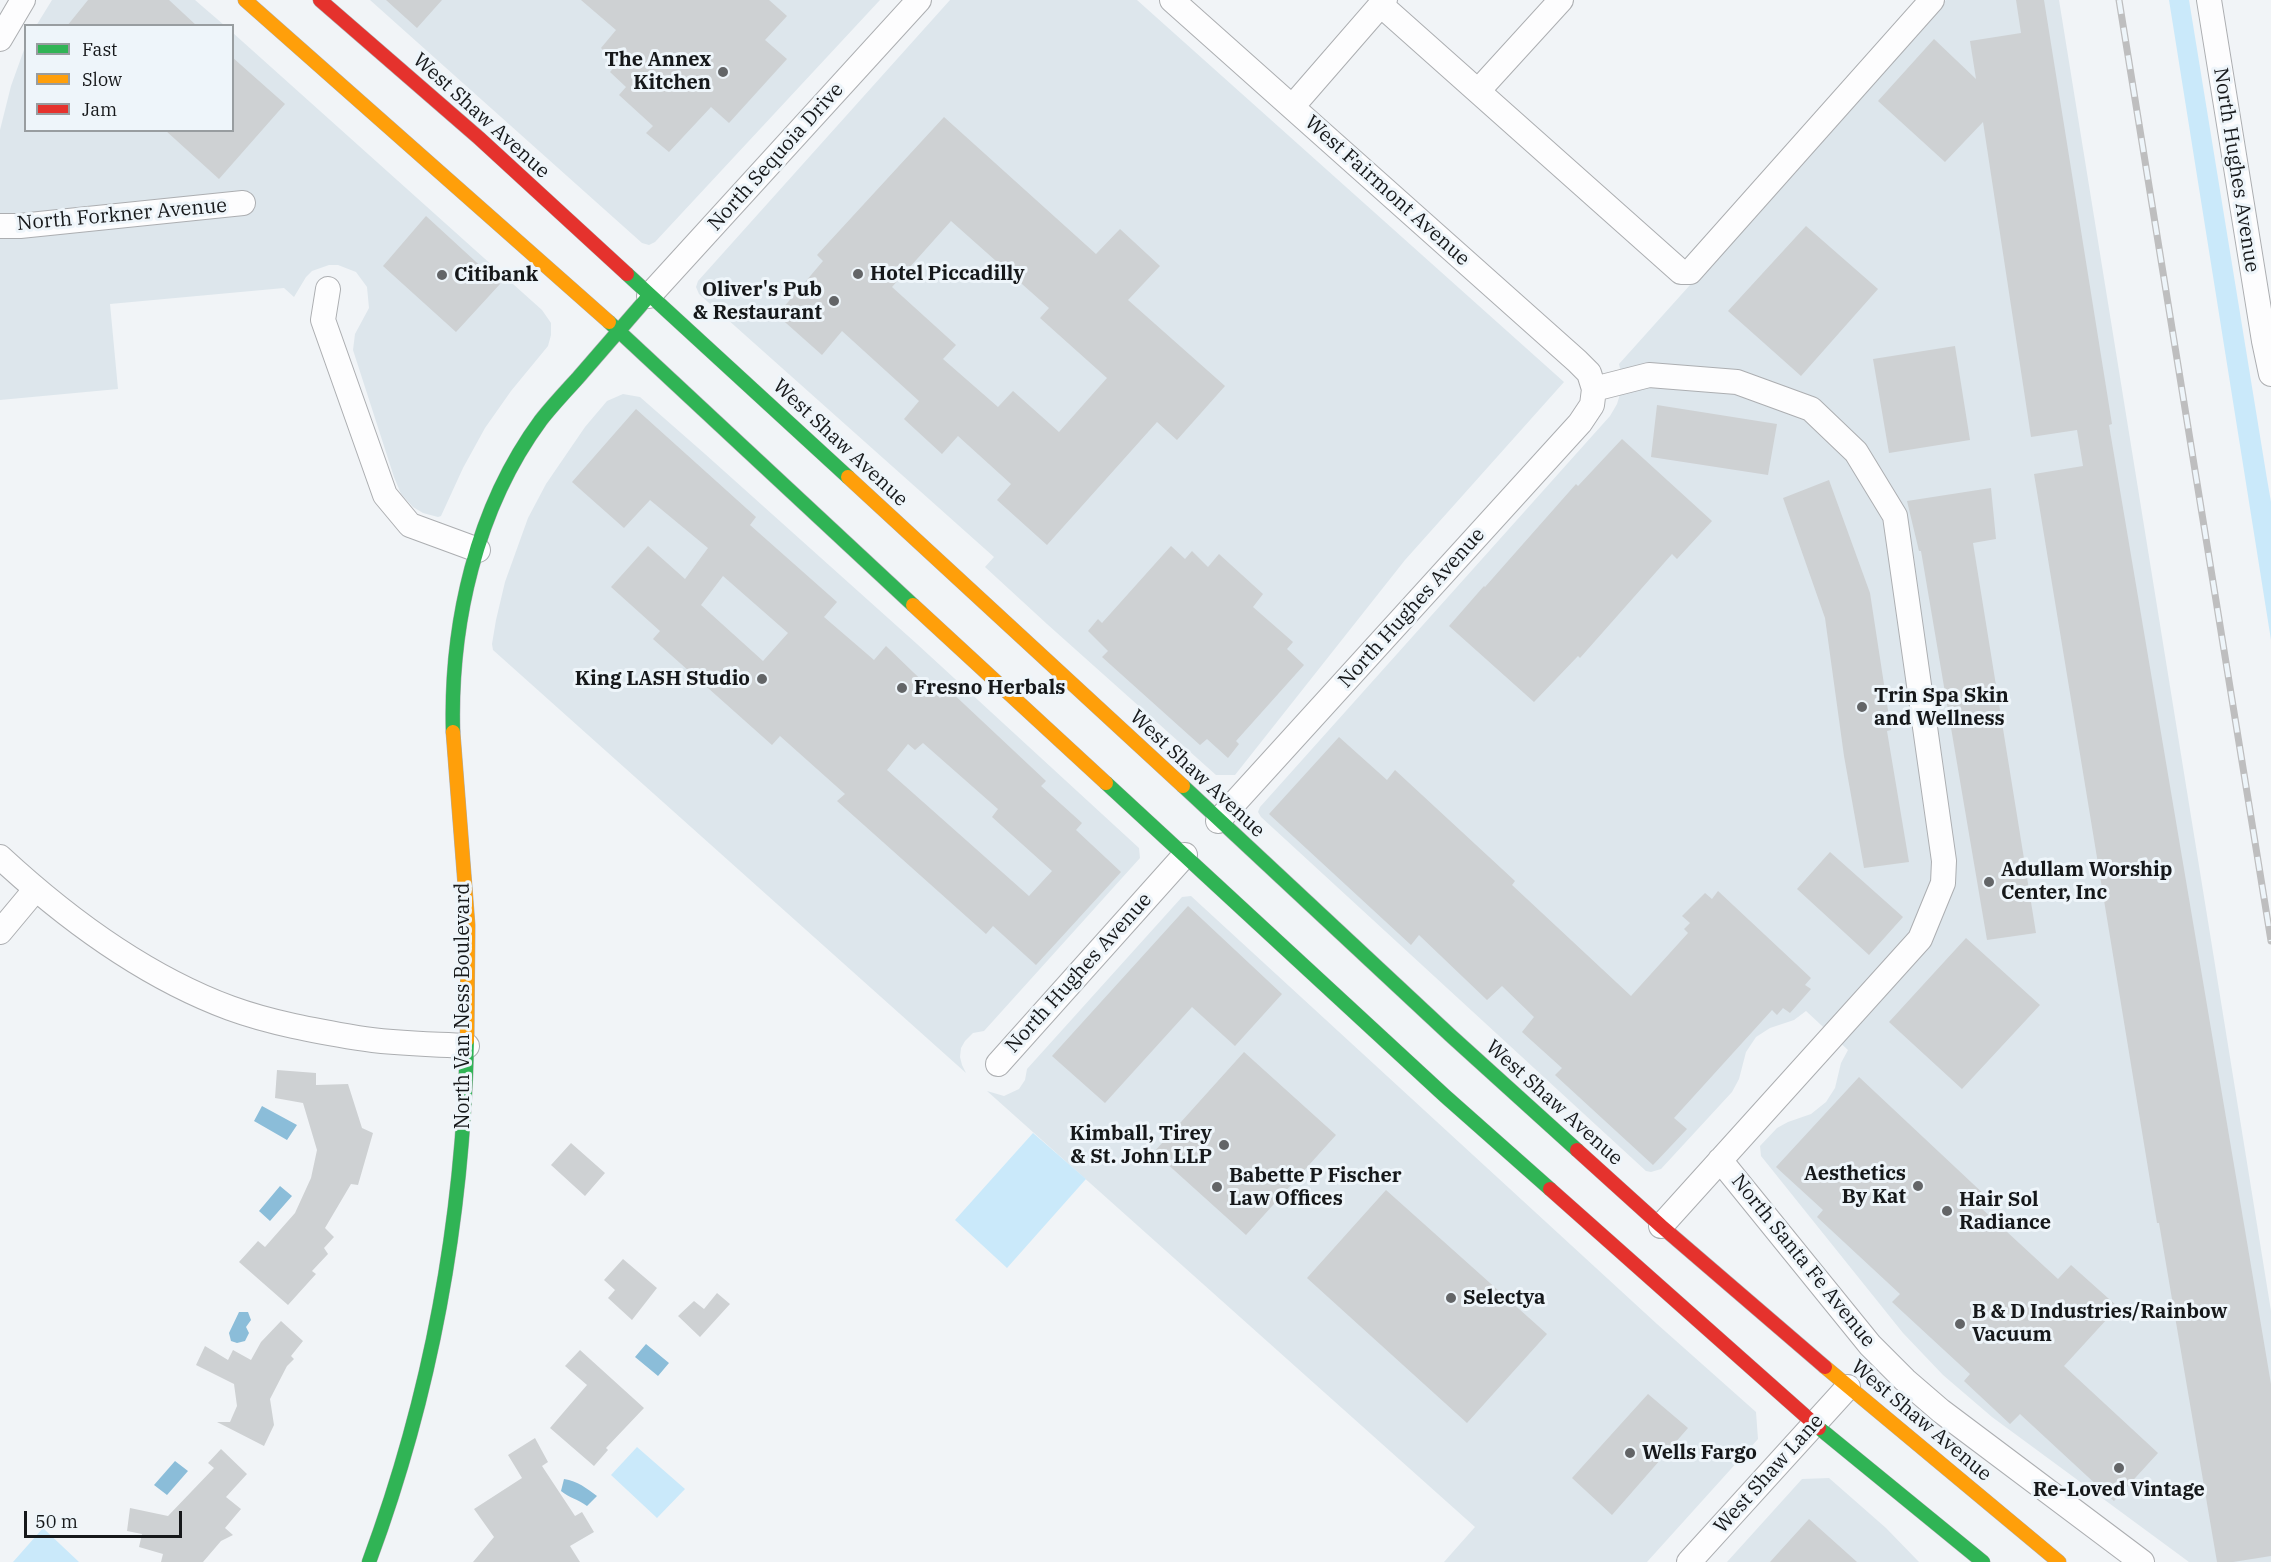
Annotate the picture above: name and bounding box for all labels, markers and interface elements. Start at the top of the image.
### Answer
legend [24,24,234,132]
text: Fast [82,38,117,61]
street label: West Shaw Avenue [408,48,554,184]
place label: The Annex Kitchen [604,48,711,95]
marker: The Annex Kitchen [716,65,730,79]
street label: North Hughes Avenue [2208,66,2264,274]
text: Slow [82,68,122,91]
street label: North Sequoia Drive [703,78,849,236]
text: Jam [82,98,117,121]
street label: West Fairmont Avenue [1300,111,1474,271]
street label: North Forkner Avenue [16,194,228,236]
place label: Hotel Piccadilly [870,262,1025,286]
place label: Citibank [454,263,538,287]
marker: Hotel Piccadilly [851,267,865,281]
marker: Citibank [435,268,449,282]
place label: Oliver's Pub & Restaurant [693,278,822,325]
marker: Oliver's Pub & Restaurant [827,294,841,308]
street label: West Shaw Avenue [767,374,913,512]
street label: North Hughes Avenue [1334,523,1490,693]
place label: King LASH Studio [575,667,750,691]
marker: King LASH Studio [755,672,769,686]
place label: Fresno Herbals [914,676,1065,700]
marker: Fresno Herbals [895,681,909,695]
place label: Trin Spa Skin and Wellness [1874,684,2009,731]
marker: Trin Spa Skin and Wellness [1855,700,1869,714]
street label: West Shaw Avenue [1124,705,1270,843]
place label: Adullam Worship Center, Inc [2001,858,2172,905]
marker: Adullam Worship Center, Inc [1982,875,1996,889]
street label: North Van Ness Boulevard [451,883,475,1129]
street label: North Hughes Avenue [1001,888,1157,1058]
street label: West Shaw Avenue [1481,1035,1627,1171]
place label: Kimball, Tirey & St. John LLP [1070,1122,1212,1169]
marker: Kimball, Tirey & St. John LLP [1217,1138,1231,1152]
place label: Aesthetics By Kat [1804,1162,1906,1209]
place label: Babette P Fischer Law Offices [1229,1164,1402,1211]
street label: North Santa Fe Avenue [1726,1170,1880,1352]
marker: Aesthetics By Kat [1911,1179,1925,1193]
marker: Babette P Fischer Law Offices [1210,1180,1224,1194]
place label: Hair Sol Radiance [1959,1188,2051,1235]
marker: Hair Sol Radiance [1940,1204,1954,1218]
place label: Selectya [1463,1286,1545,1310]
marker: Selectya [1444,1291,1458,1305]
place label: B & D Industries/Rainbow Vacuum [1972,1300,2228,1347]
marker: B & D Industries/Rainbow Vacuum [1953,1317,1967,1331]
street label: West Shaw Avenue [1846,1355,1996,1487]
street label: West Shaw Lane [1709,1409,1829,1539]
place label: Wells Fargo [1642,1441,1757,1465]
marker: Wells Fargo [1623,1446,1637,1460]
marker: Re-Loved Vintage [2112,1461,2126,1475]
place label: Re-Loved Vintage [2033,1478,2205,1502]
scale bar [27,1499,184,1537]
text: 50 m [35,1510,78,1533]

